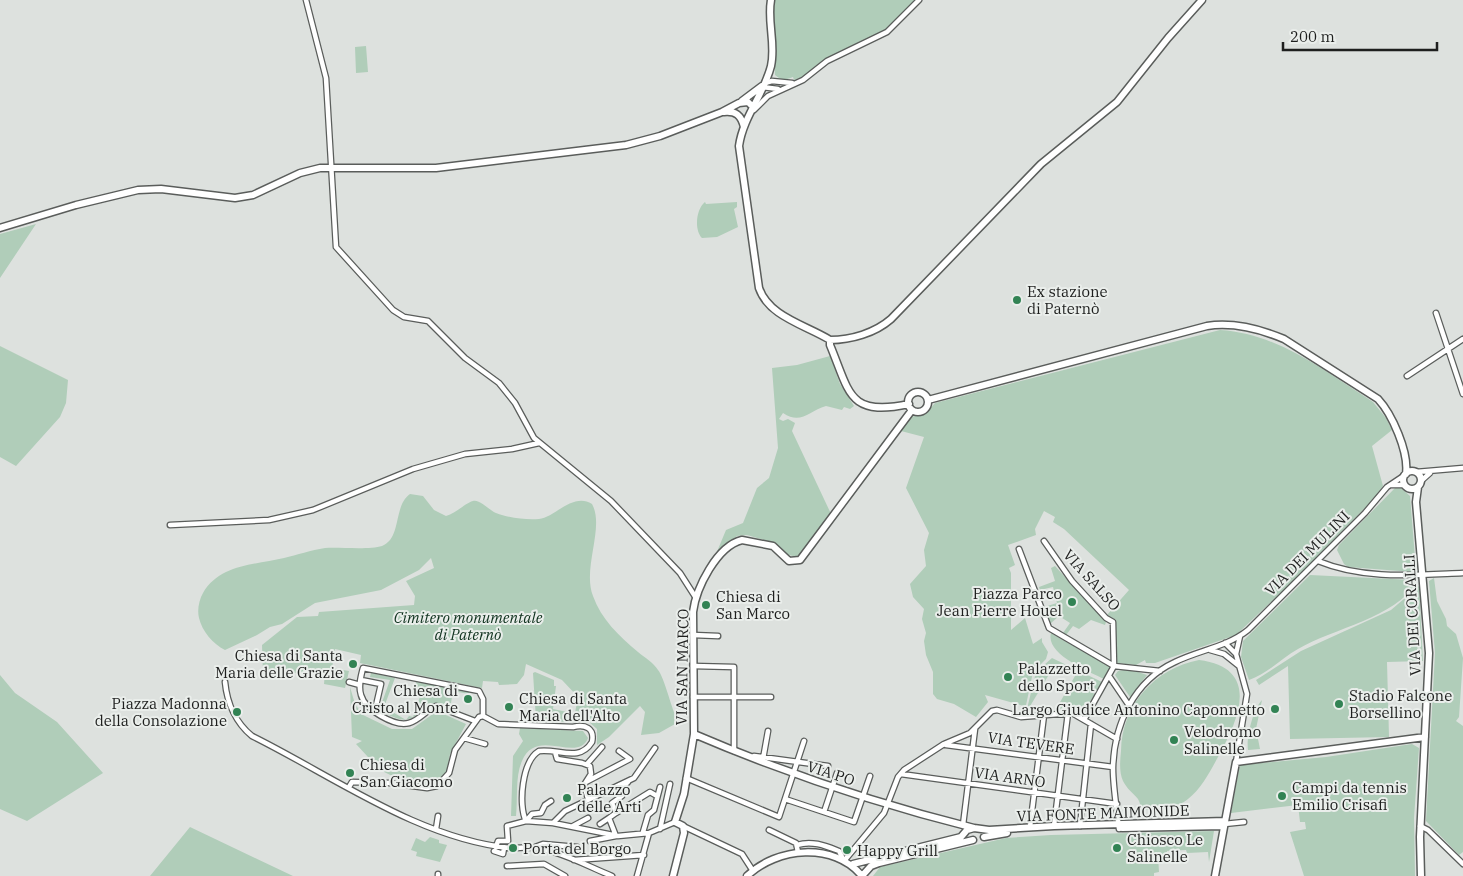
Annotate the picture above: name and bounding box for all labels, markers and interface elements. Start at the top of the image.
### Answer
scale bar [1283,20,1437,52]
text: 200 m [1290,27,1335,46]
place label: Ex stazione di Paternò [1027,282,1108,318]
marker: Ex stazione di Paternò [1011,294,1023,306]
street label: VIA DEI MULINI [1260,506,1354,600]
street label: VIA SALSO [1059,545,1125,615]
street label: VIA DEI CORALLI [1399,554,1425,676]
place label: Piazza Parco Jean Pierre Houel [937,584,1062,620]
place label: Chiesa di San Marco [716,587,790,623]
marker: Piazza Parco Jean Pierre Houel [1066,596,1078,608]
marker: Chiesa di San Marco [700,599,712,611]
park label: Cimitero monumentale di Paternò [394,608,543,644]
street label: VIA SAN MARCO [671,609,693,725]
place label: Chiesa di Santa Maria delle Grazie [215,646,343,682]
marker: Chiesa di Santa Maria delle Grazie [347,658,359,670]
place label: Palazzetto dello Sport [1018,659,1095,695]
marker: Palazzetto dello Sport [1002,671,1014,683]
place label: Chiesa di Cristo al Monte [352,681,458,717]
place label: Stadio Falcone Borsellino [1349,686,1452,722]
place label: Chiesa di Santa Maria dell'Alto [519,689,627,725]
marker: Chiesa di Cristo al Monte [462,693,474,705]
place label: Piazza Madonna della Consolazione [95,694,227,730]
marker: Stadio Falcone Borsellino [1333,698,1345,710]
place label: Largo Giudice Antonino Caponnetto [1012,700,1265,719]
marker: Chiesa di Santa Maria dell'Alto [503,701,515,713]
marker: Largo Giudice Antonino Caponnetto [1269,703,1281,715]
marker: Piazza Madonna della Consolazione [231,706,243,718]
place label: Velodromo Salinelle [1184,722,1261,758]
street label: VIA TEVERE [986,728,1076,758]
marker: Velodromo Salinelle [1168,734,1180,746]
place label: Chiesa di San Giacomo [360,755,453,791]
street label: VIA PO [805,756,857,790]
street label: VIA ARNO [973,763,1047,791]
marker: Chiesa di San Giacomo [344,767,356,779]
place label: Campi da tennis Emilio Crisafi [1292,778,1407,814]
place label: Palazzo delle Arti [577,780,642,816]
marker: Campi da tennis Emilio Crisafi [1276,790,1288,802]
marker: Palazzo delle Arti [561,792,573,804]
street label: VIA FONTE MAIMONIDE [1016,800,1190,826]
place label: Chiosco Le Salinelle [1127,830,1203,866]
place label: Porta del Borgo [523,839,631,858]
place label: Happy Grill [857,841,938,860]
marker: Porta del Borgo [507,842,519,854]
marker: Chiosco Le Salinelle [1111,842,1123,854]
marker: Happy Grill [841,844,853,856]

